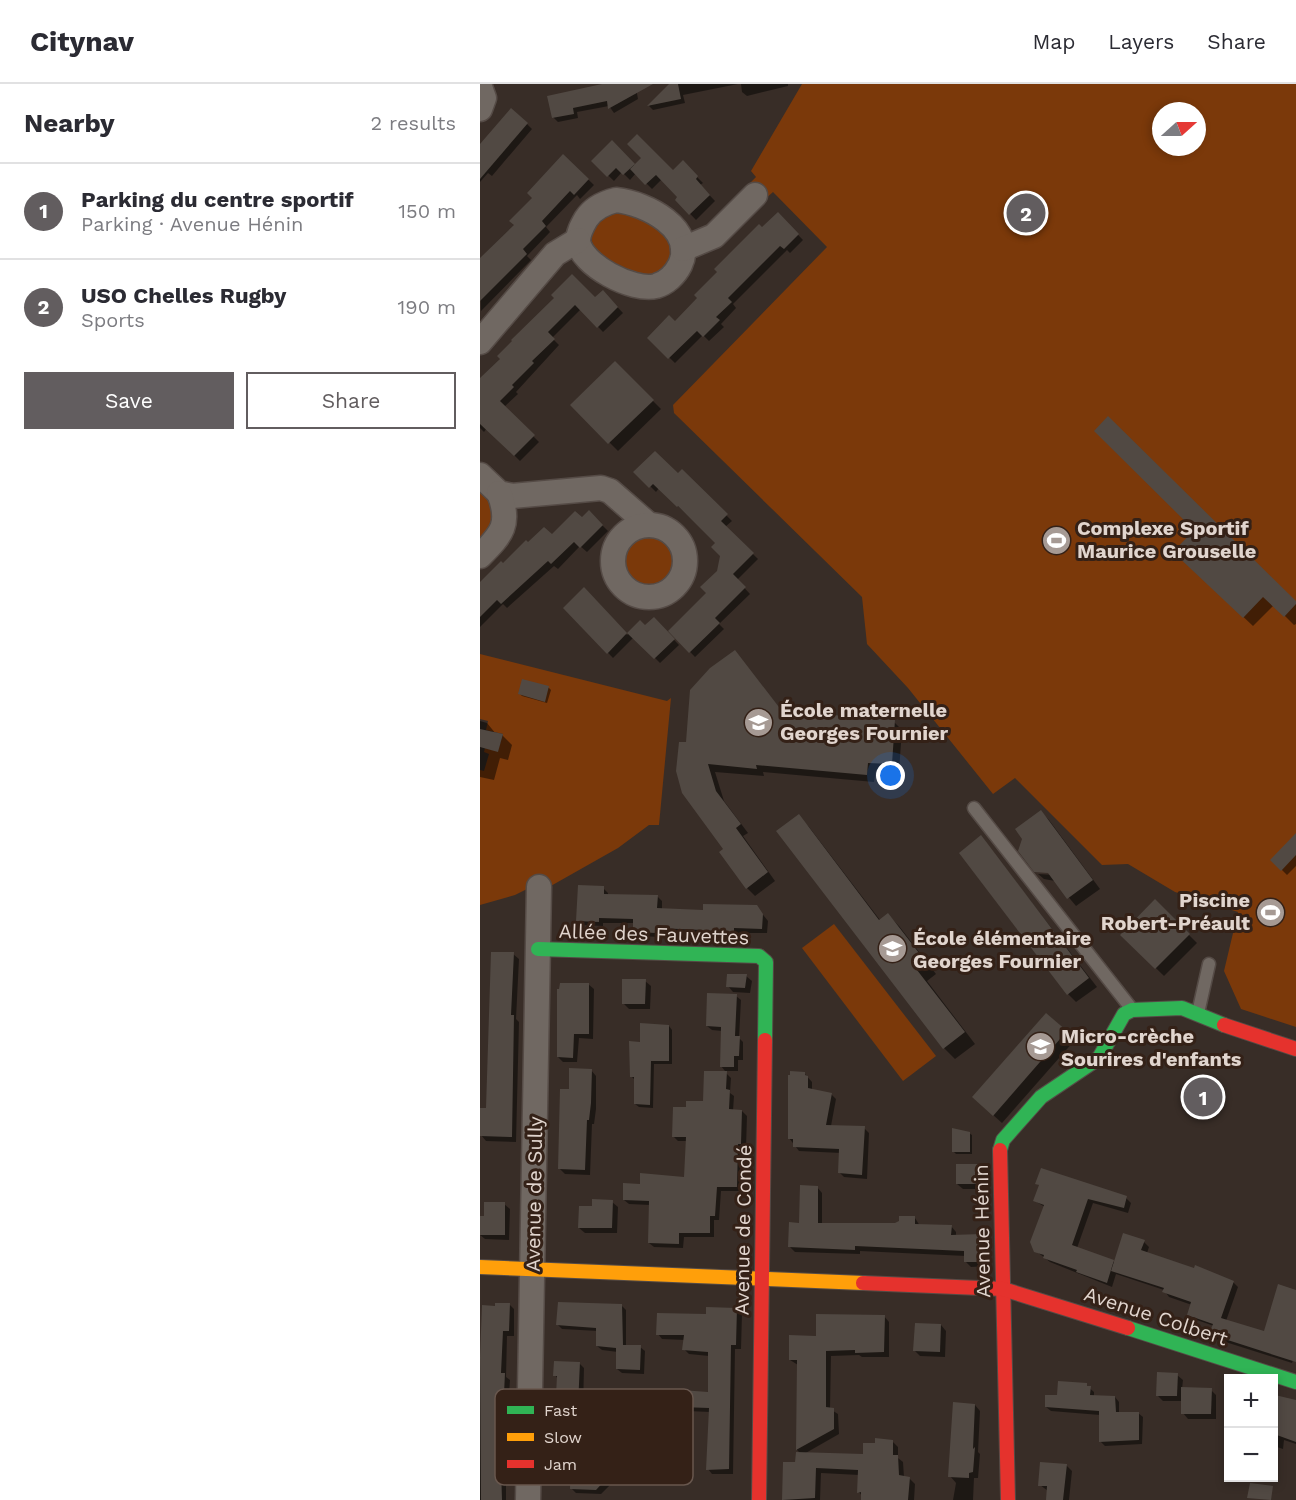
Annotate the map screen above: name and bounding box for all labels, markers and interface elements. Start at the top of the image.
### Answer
text: Citynav [30,25,134,58]
text: Map [1032,29,1075,54]
text: Layers [1108,29,1174,54]
text: Share [1207,29,1266,54]
north arrow [1152,102,1206,156]
text: Nearby [24,108,115,138]
text: 2 results [371,111,456,135]
text: Parking du centre sportif [81,187,354,212]
pin: 2 [1006,190,1046,236]
text: 1 [39,199,48,223]
text: 150 m [398,199,456,223]
text: Parking · Avenue Hénin [81,212,303,236]
text: USO Chelles Rugby [81,283,286,308]
text: 2 [38,295,49,319]
text: 190 m [398,295,456,319]
text: Sports [81,308,145,332]
button: Save [24,372,234,429]
button: Share [246,372,456,429]
place label: Complexe Sportif Maurice Grouselle [1077,516,1256,563]
sports icon: Complexe Sportif Maurice Grouselle [1040,524,1072,556]
place label: École maternelle Georges Fournier [780,698,949,745]
school or university icon: École maternelle Georges Fournier [743,706,775,738]
your location [876,761,905,790]
place label: Piscine Robert-Préault [1101,888,1250,935]
sports icon: Piscine Robert-Préault [1255,896,1287,928]
street label: Allée des Fauvettes [558,919,750,949]
place label: École élémentaire Georges Fournier [913,926,1091,973]
school or university icon: École élémentaire Georges Fournier [876,933,908,965]
place label: Micro-crèche Sourires d'enfants [1061,1024,1242,1071]
school or university icon: Micro-crèche Sourires d'enfants [1024,1031,1056,1063]
pin: 1 [1184,1074,1222,1120]
street label: Avenue de Sully [521,1115,547,1272]
street label: Avenue de Condé [730,1144,756,1316]
street label: Avenue Hénin [969,1164,995,1298]
street label: Avenue Colbert [1081,1282,1231,1351]
map controls [1224,1374,1278,1482]
button: + [1224,1374,1278,1428]
legend [495,1389,693,1485]
text: Fast [544,1401,577,1420]
text: Slow [544,1428,582,1447]
button: − [1224,1428,1278,1482]
text: Jam [544,1455,577,1474]

